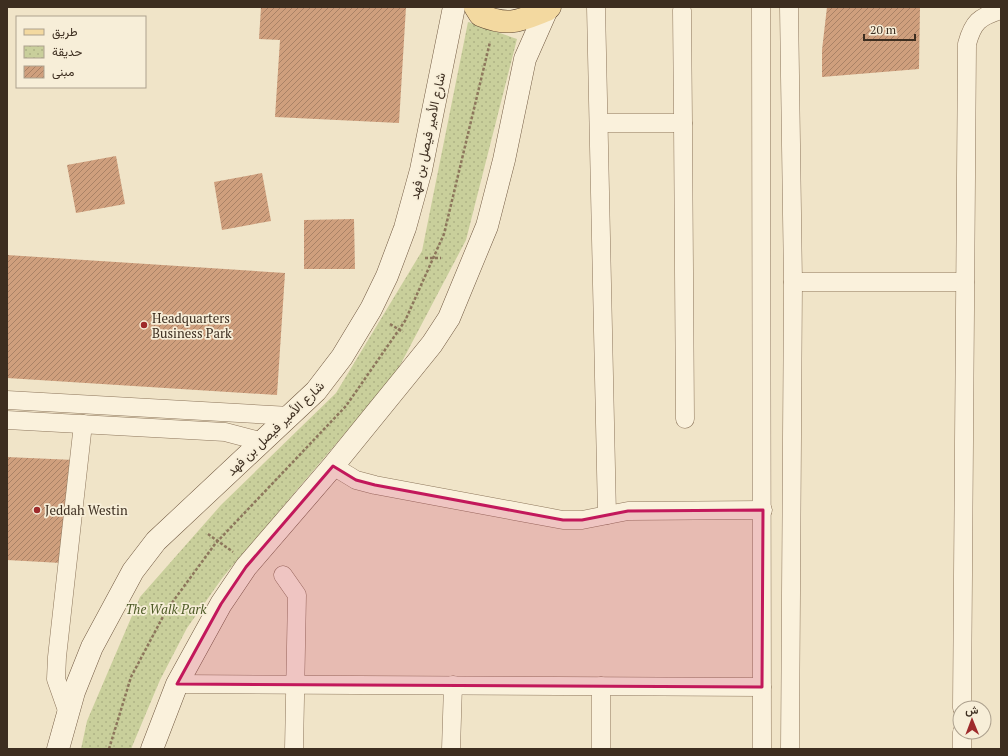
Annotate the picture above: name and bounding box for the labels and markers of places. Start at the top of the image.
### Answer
place label: Headquarters Business Park [152,309,232,342]
marker: Headquarters Business Park [139,320,149,330]
place label: Jeddah Westin [45,501,128,519]
marker: Jeddah Westin [32,505,42,515]

